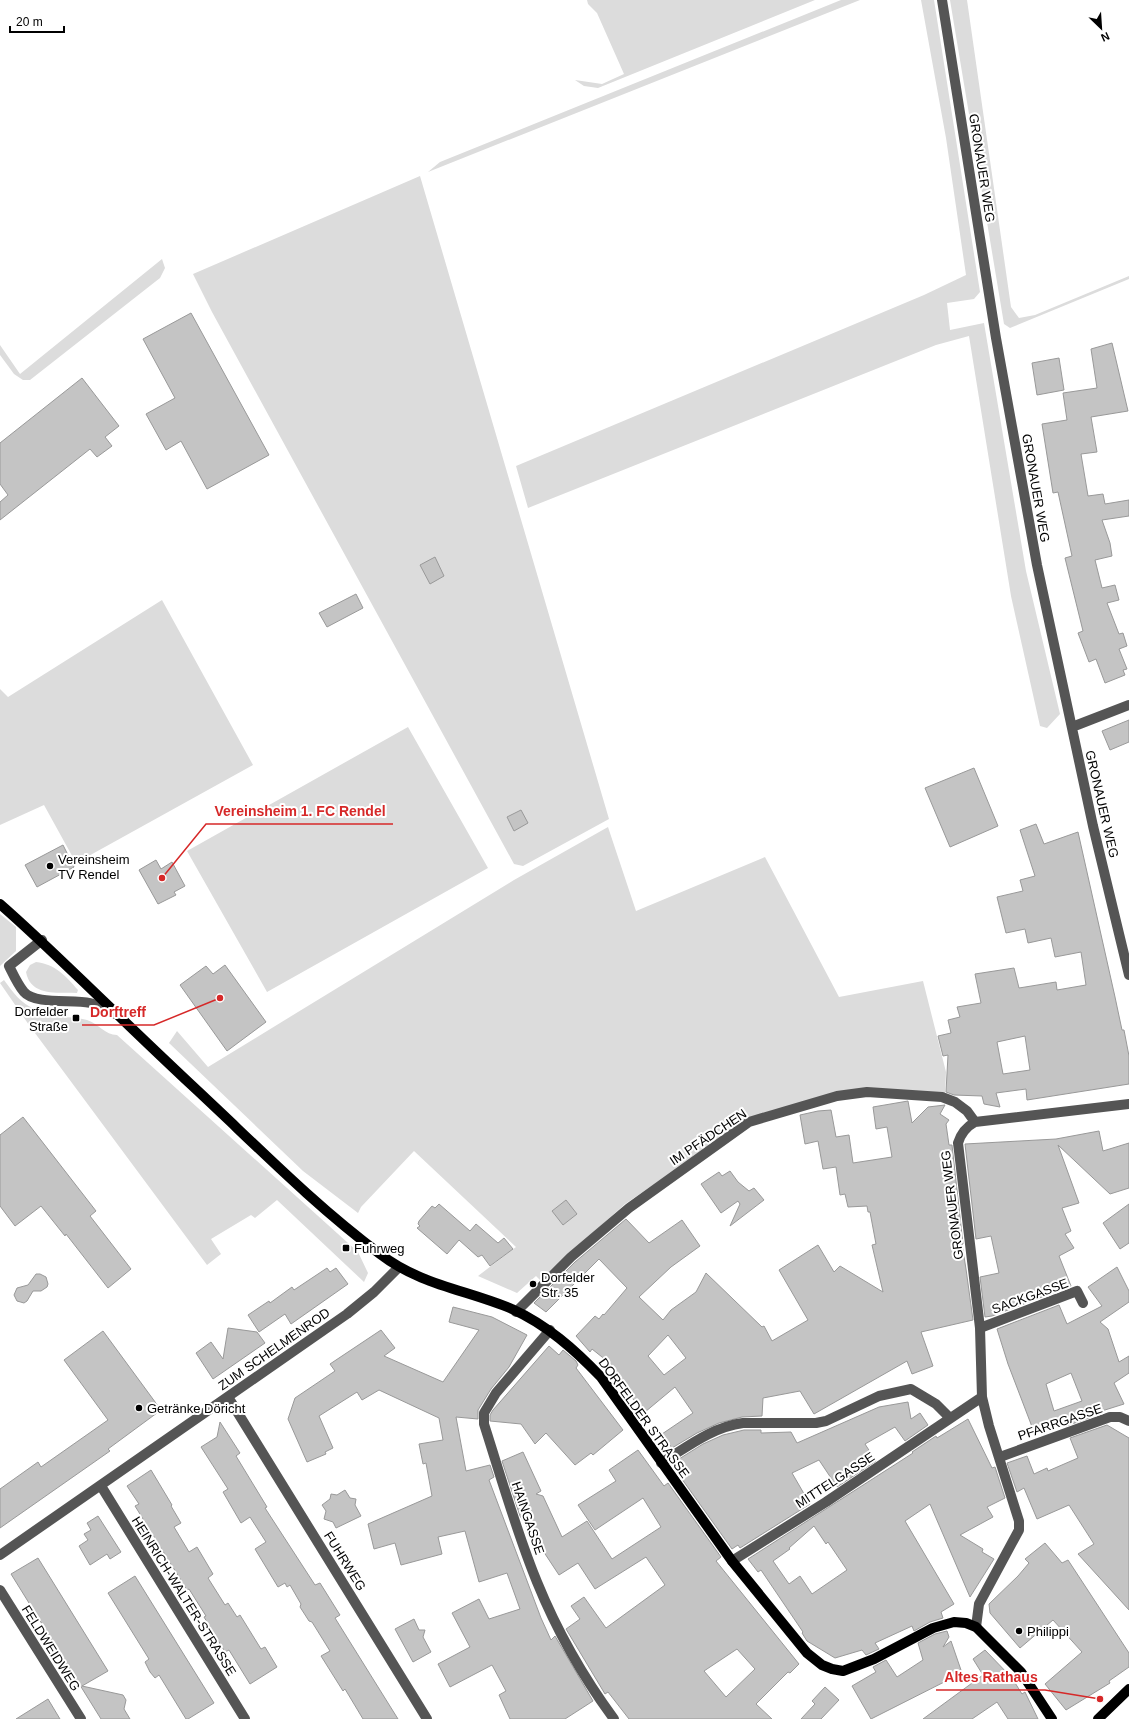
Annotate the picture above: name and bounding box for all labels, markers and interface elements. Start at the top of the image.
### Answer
scale bar [10,8,64,34]
north arrow [1081,8,1121,48]
text: 20 m [16,15,43,29]
text: N [1099,30,1111,44]
street label: GRONAUER WEG [966,113,998,223]
street label: GRONAUER WEG [1019,433,1053,543]
street label: GRONAUER WEG [1082,749,1122,859]
callout: Vereinsheim 1. FC Rendel [206,798,393,824]
text: Vereinsheim 1. FC Rendel [214,803,386,819]
place label: Vereinsheim TV Rendel [58,852,130,882]
marker: Vereinsheim TV Rendel [45,861,55,871]
callout: Dorftreff [82,999,154,1025]
place label: Dorfelder Straße [15,1004,69,1034]
text: Dorftreff [90,1004,146,1020]
marker: Dorfelder Straße [71,1013,81,1023]
street label: IM PFÄDCHEN [667,1106,749,1168]
street label: GRONAUER WEG [938,1150,966,1260]
place label: Fuhrweg [354,1241,405,1256]
marker: Fuhrweg [341,1243,351,1253]
place label: Dorfelder Str. 35 [541,1270,595,1300]
street label: SACKGASSE [990,1275,1071,1317]
marker: Dorfelder Str. 35 [528,1279,538,1289]
street label: ZUM SCHELMENROD [215,1305,333,1393]
street label: DORFELDER STRASSE [595,1355,693,1481]
street label: PFARRGASSE [1016,1400,1104,1443]
place label: Getränke Döricht [147,1401,246,1416]
marker: Getränke Döricht [134,1403,144,1413]
street label: MITTELGASSE [793,1449,878,1511]
street label: HAINGASSE [509,1480,548,1557]
street label: HEINRICH-WALTER-STRASSE [129,1514,240,1679]
street label: FUHRWEG [321,1529,369,1593]
street label: FELDWEIDWEG [19,1602,83,1694]
place label: Philippi [1027,1624,1069,1639]
marker: Philippi [1014,1626,1024,1636]
callout: Altes Rathaus [936,1664,1045,1690]
text: Altes Rathaus [944,1669,1038,1685]

